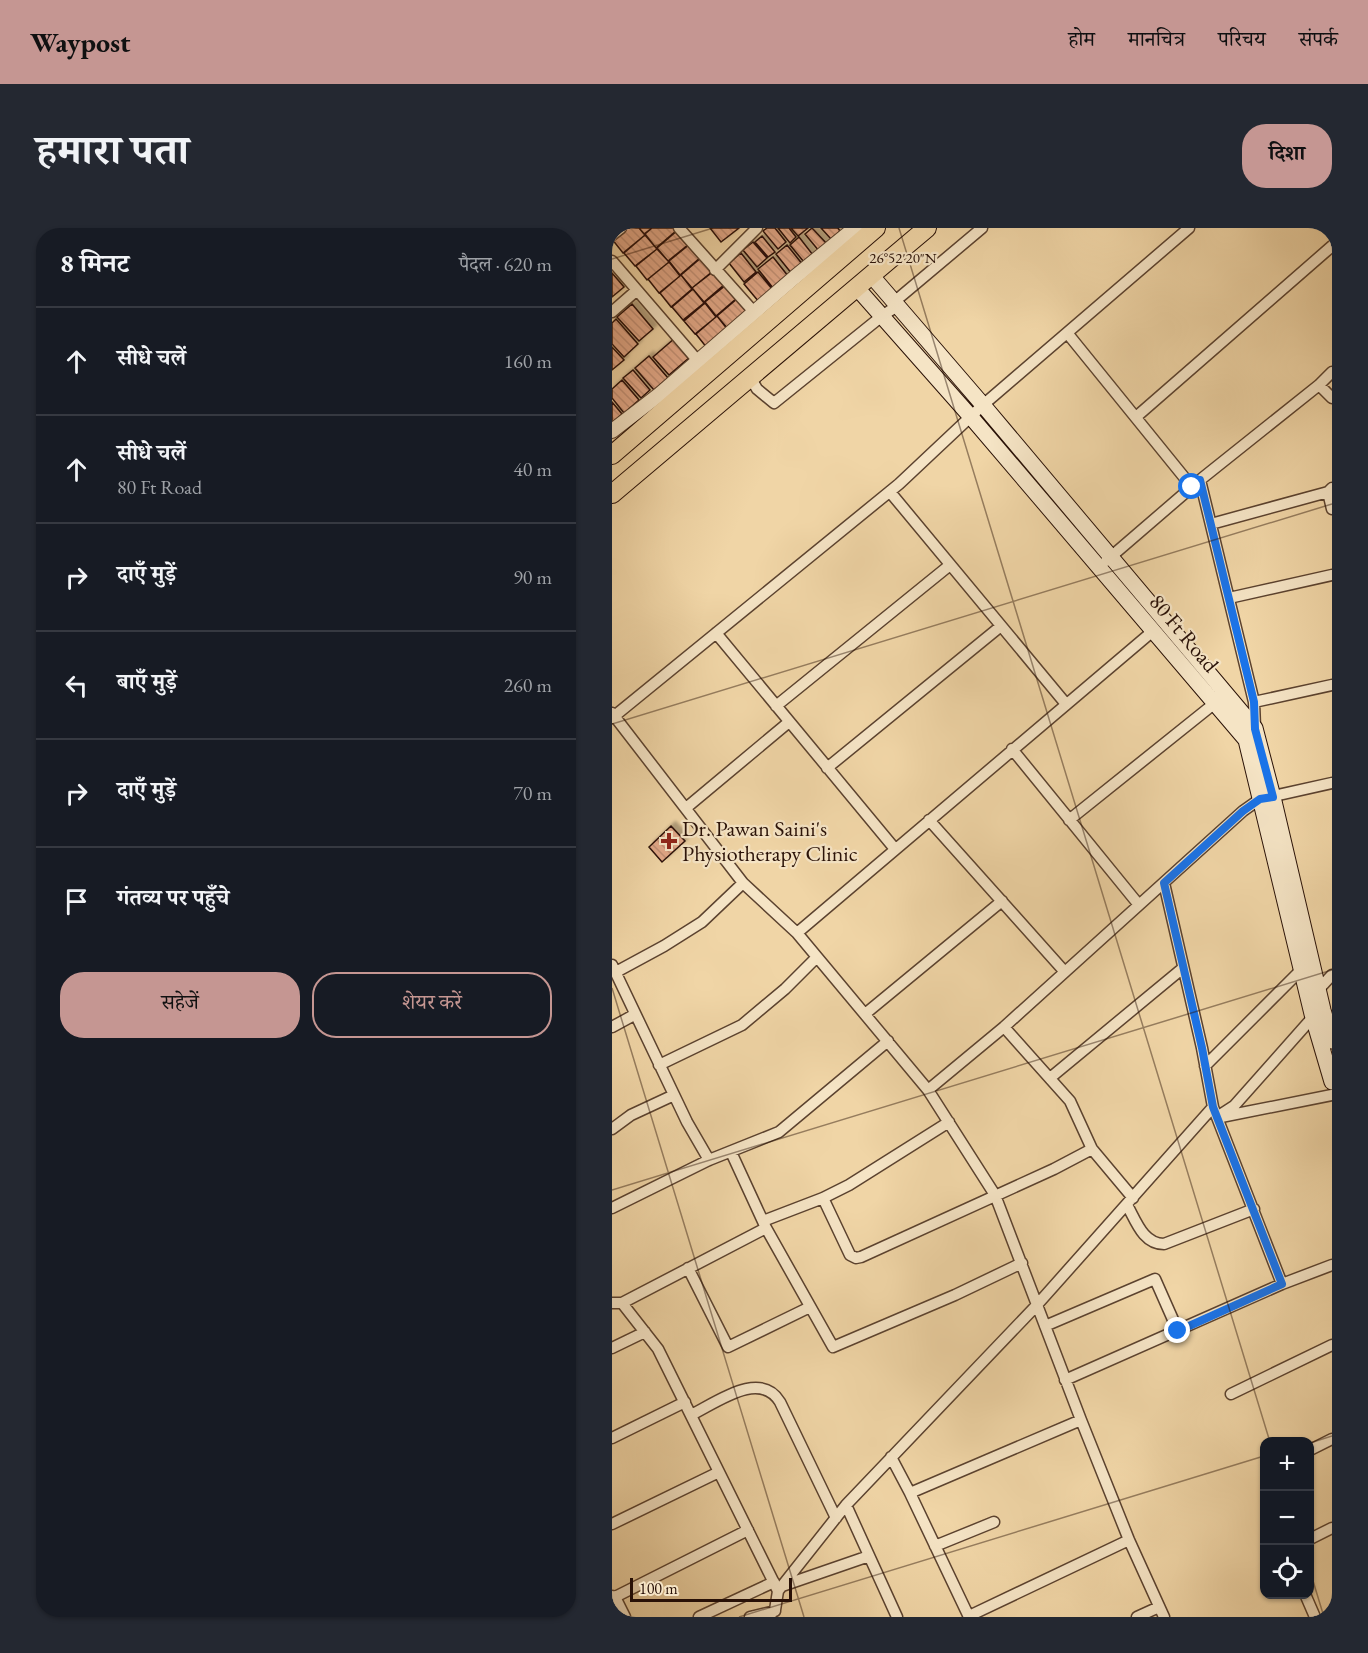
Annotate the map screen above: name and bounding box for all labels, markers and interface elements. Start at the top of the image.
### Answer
text: Waypost [30,24,131,60]
text: होम [1068,25,1095,52]
text: मानचित्र [1128,25,1185,52]
text: परिचय [1218,25,1266,52]
text: संपर्क [1299,25,1338,52]
text: हमारा पता [36,122,189,177]
button: दिशा [1242,124,1332,188]
text: 8 मिनट [60,246,129,280]
text: 26°52'20"N [869,248,937,267]
text: पैदल · 620 m [459,251,552,277]
text: सीधे चलें [117,343,186,372]
icon: ahead [60,345,93,378]
text: 160 m [504,348,552,374]
text: सीधे चलें [117,438,186,467]
icon: ahead [60,453,93,486]
text: 40 m [513,456,552,482]
route start [1178,473,1204,499]
text: 80 Ft Road [117,474,202,500]
text: दाएँ मुड़ें [117,559,176,588]
icon: right [60,561,93,594]
text: 90 m [513,564,552,590]
street label: 80 Ft Road [1143,588,1226,679]
text: बाएँ मुड़ें [117,667,177,696]
icon: left [60,669,93,702]
text: 260 m [504,672,552,698]
text: दाएँ मुड़ें [117,775,176,804]
icon: right [60,777,93,810]
text: 70 m [513,780,552,806]
place label: Dr. Pawan Saini's Physiotherapy Clinic [682,814,858,868]
marker: Dr. Pawan Saini's Physiotherapy Clinic [660,832,678,850]
text: गंतव्य पर पहुँचे [117,883,229,912]
icon: arrive [60,885,93,918]
button: सहेजें [60,972,300,1038]
button: शेयर करें [312,972,552,1038]
route end [1164,1317,1190,1343]
map controls [1260,1437,1314,1599]
button: + [1260,1437,1314,1491]
button: − [1260,1491,1314,1545]
button: locate [1260,1545,1314,1599]
scale bar [630,1575,792,1602]
text: 100 m [639,1578,678,1599]

